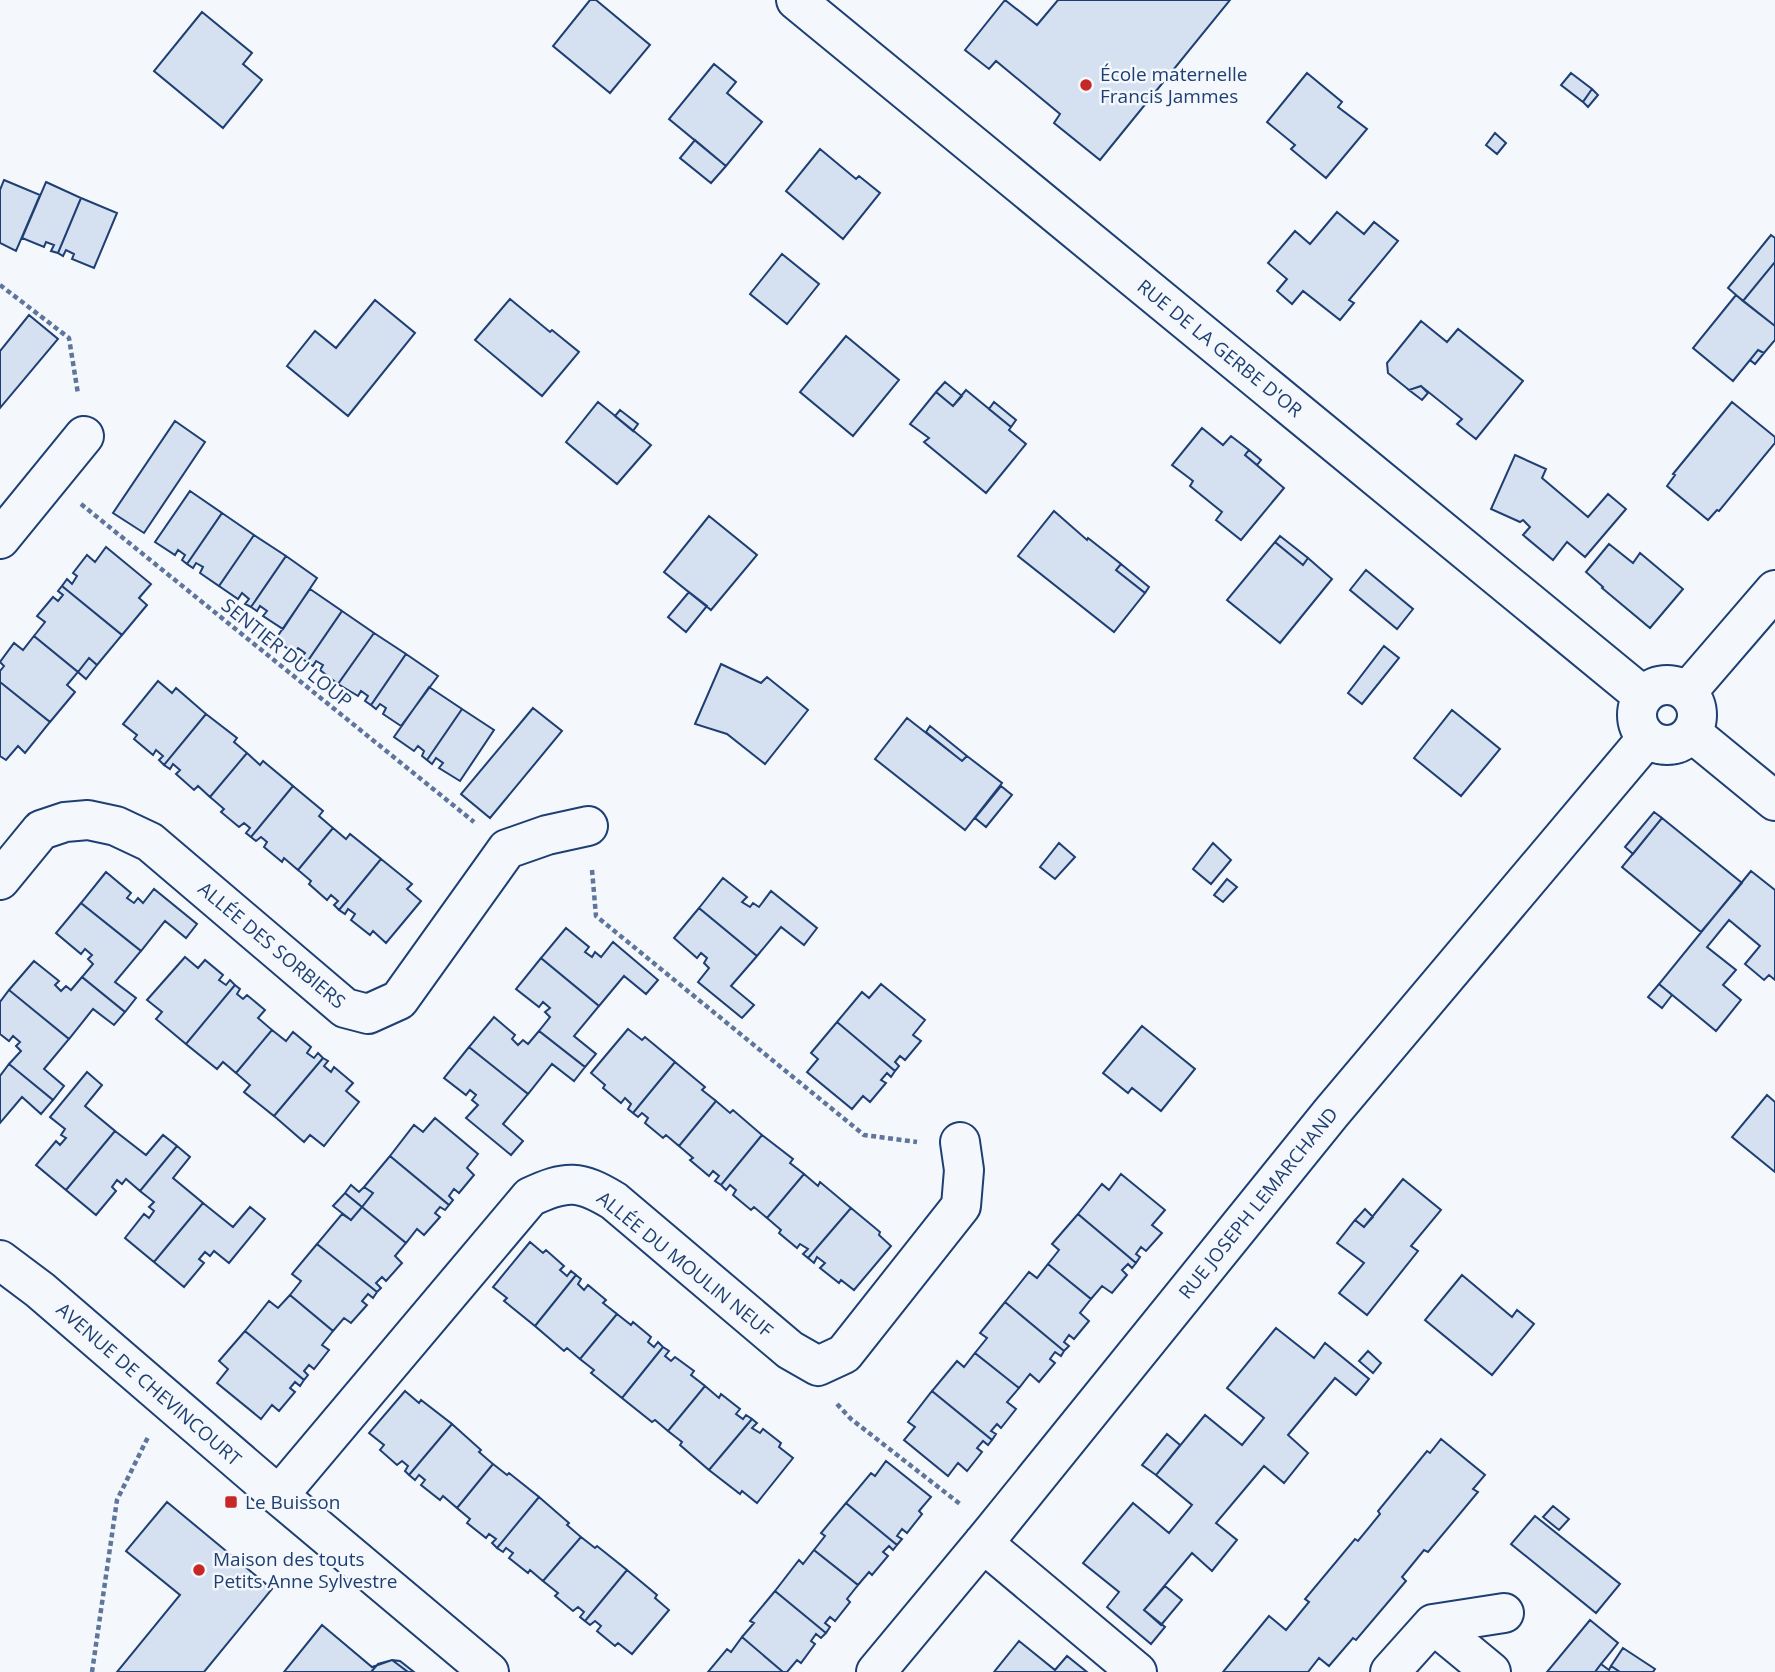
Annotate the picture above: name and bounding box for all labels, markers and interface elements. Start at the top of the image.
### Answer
place label: École maternelle Francis Jammes [1100,61,1247,109]
marker: École maternelle Francis Jammes [1078,77,1094,93]
street label: RUE DE LA GERBE D'OR [1132,273,1308,423]
street label: SENTIER DU LOUP [216,592,358,714]
street label: ALLÉE DES SORBIERS [193,876,351,1014]
street label: RUE JOSEPH LEMARCHAND [1172,1102,1344,1304]
street label: ALLÉE DU MOULIN NEUF [592,1185,778,1343]
street label: AVENUE DE CHEVINCOURT [51,1296,247,1472]
place label: Le Buisson [245,1489,340,1515]
marker: Le Buisson [223,1494,239,1510]
place label: Maison des touts Petits Anne Sylvestre [213,1546,398,1594]
marker: Maison des touts Petits Anne Sylvestre [191,1562,207,1578]

